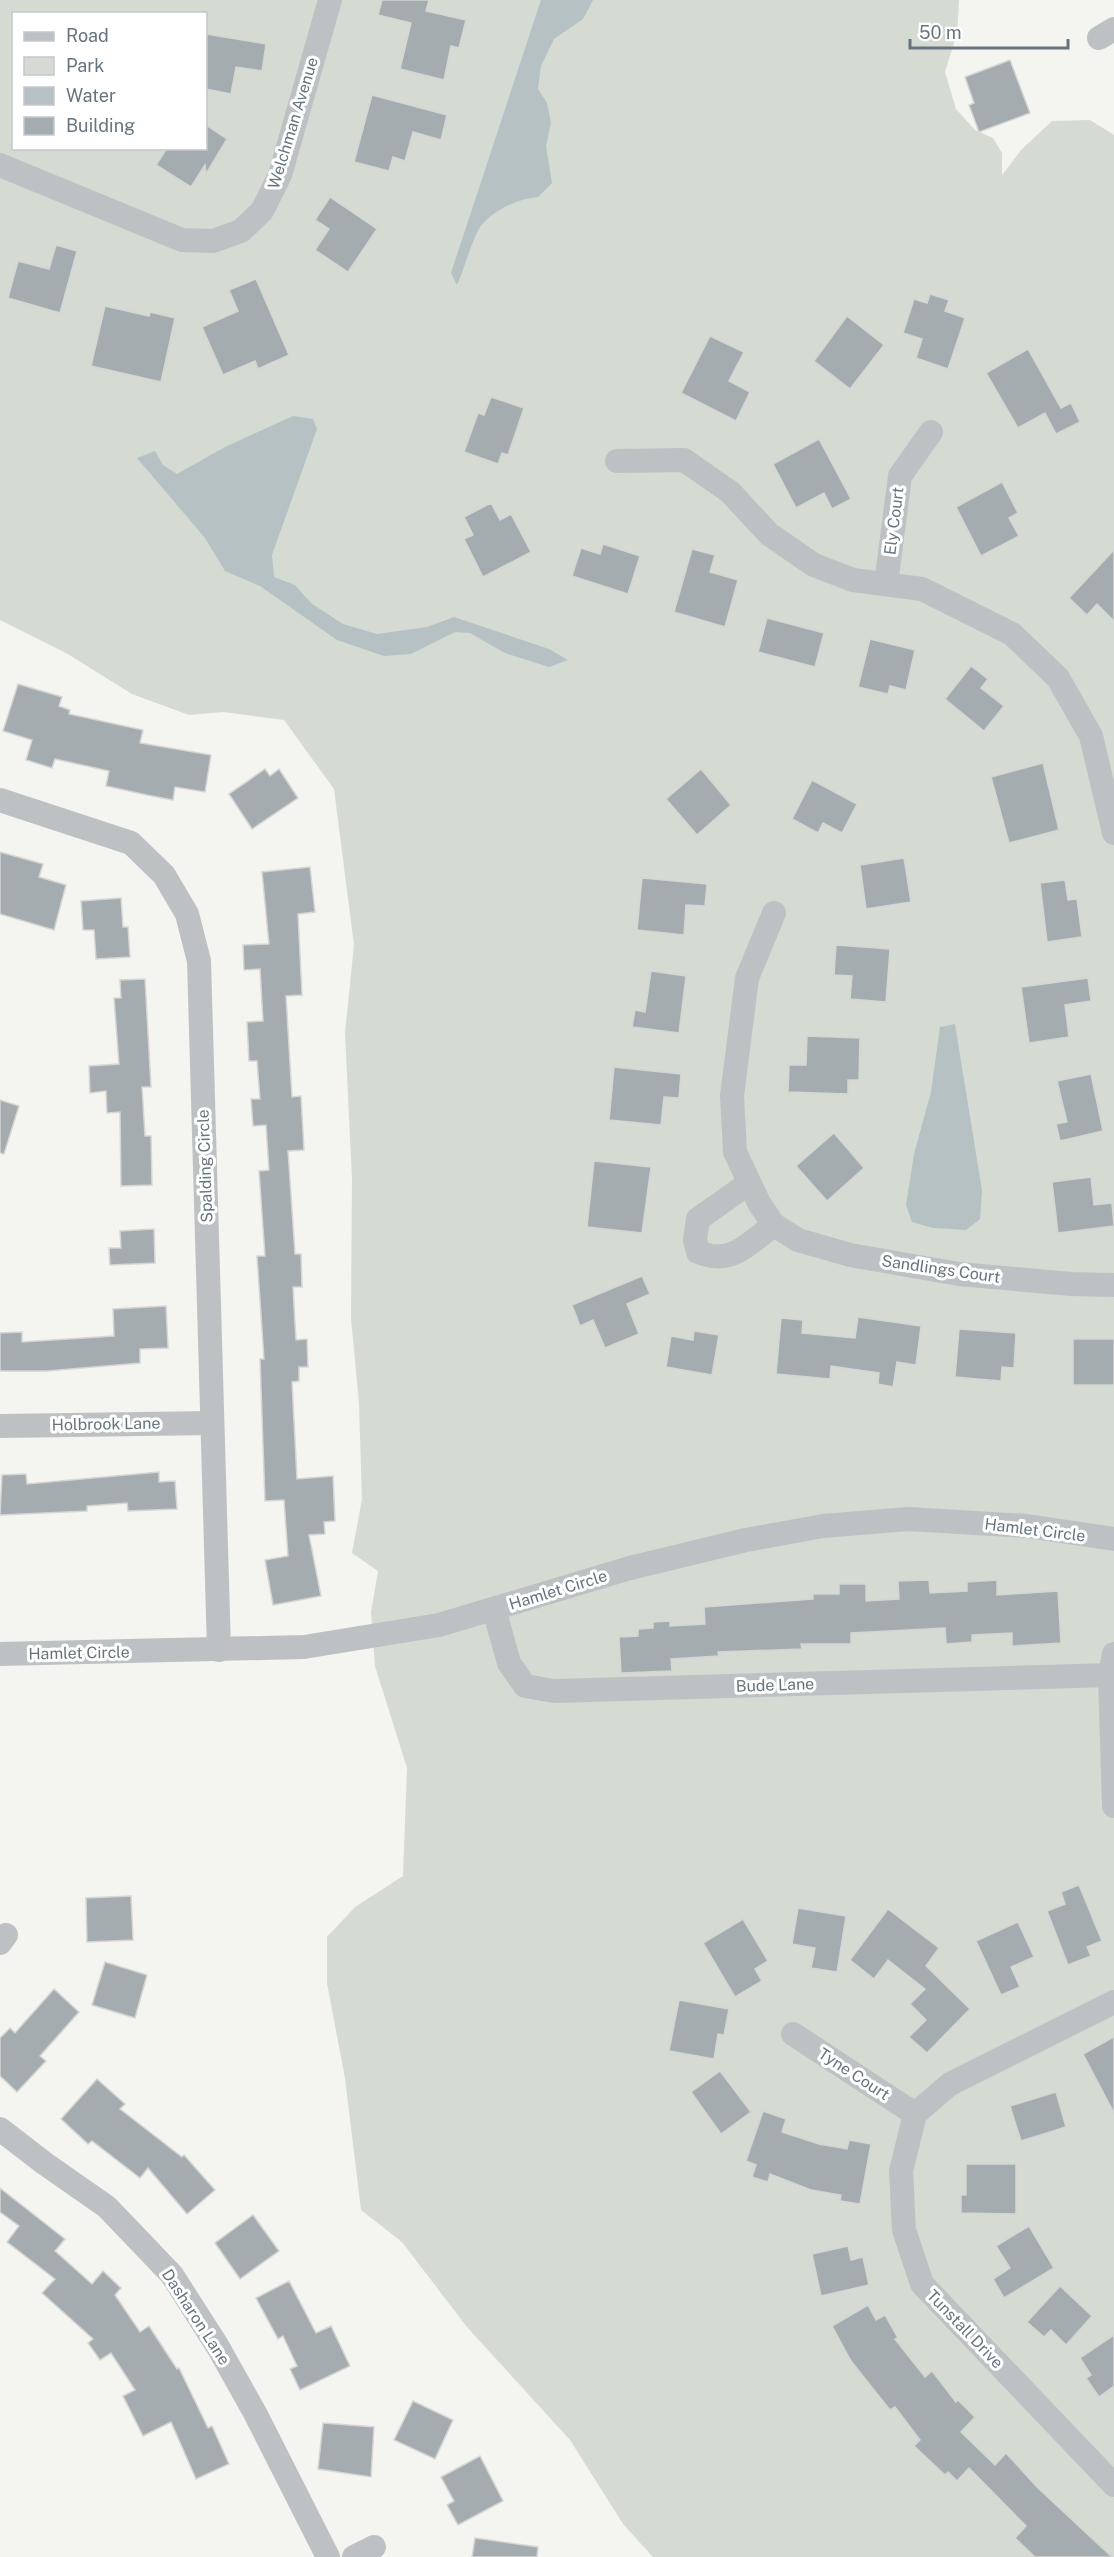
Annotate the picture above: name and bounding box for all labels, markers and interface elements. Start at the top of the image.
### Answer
legend [12,12,207,150]
scale bar [910,12,1068,50]
text: 50 m [919,22,962,43]
text: Road [66,25,109,46]
text: Park [66,55,104,76]
street label: Welchman Avenue [264,55,322,191]
text: Water [66,85,116,106]
text: Building [66,115,135,136]
street label: Ely Court [880,486,908,556]
street label: Spalding Circle [194,1109,216,1223]
street label: Sandlings Court [880,1251,1002,1287]
street label: Holbrook Lane [51,1414,161,1434]
street label: Hamlet Circle [983,1514,1087,1546]
street label: Hamlet Circle [507,1566,609,1614]
street label: Hamlet Circle [28,1643,130,1663]
street label: Bude Lane [735,1674,815,1696]
street label: Tyne Court [815,2044,893,2104]
street label: Dasharon Lane [158,2266,234,2368]
street label: Tunstall Drive [923,2286,1007,2372]

